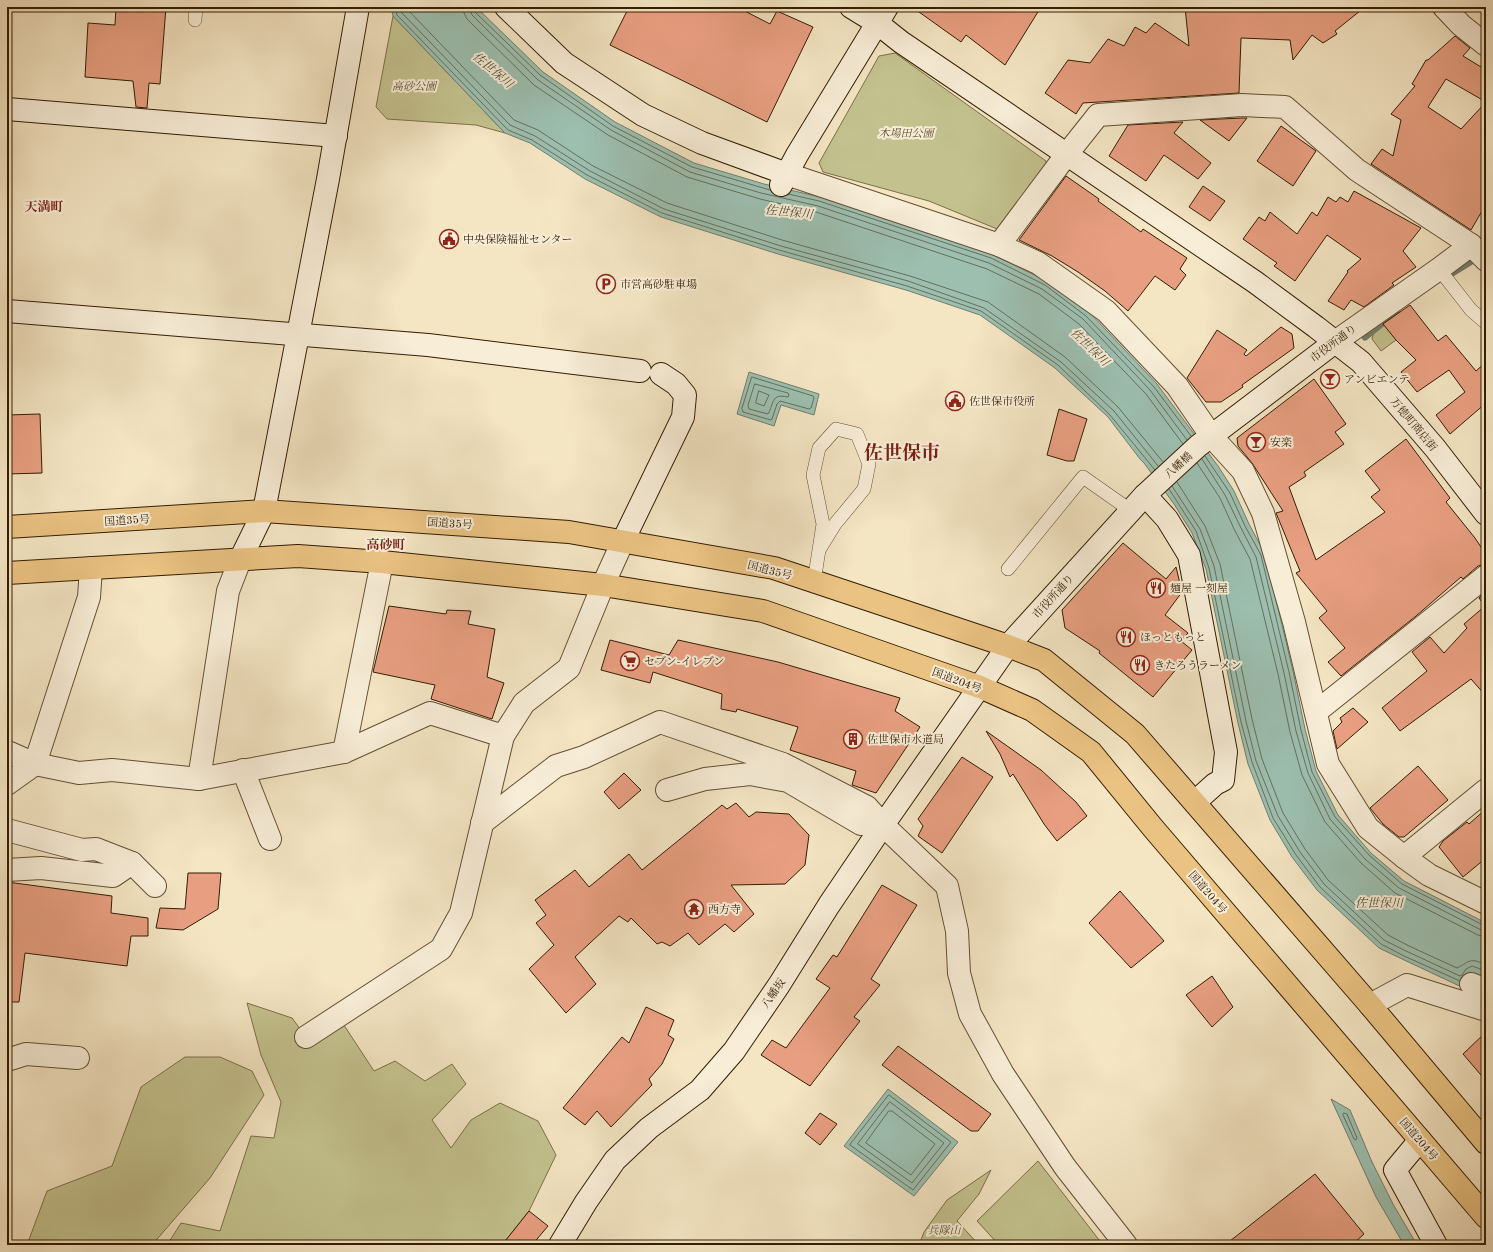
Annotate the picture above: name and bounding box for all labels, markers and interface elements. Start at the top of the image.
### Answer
water label: 佐世保川 [470,49,517,92]
park label: 高砂公園 [392,80,438,93]
park label: 木場田公園 [879,127,935,140]
district label: 天満町 [24,200,64,214]
water label: 佐世保川 [764,203,816,222]
public building icon: 中央保険福祉センター [438,228,460,250]
place label: 中央保険福祉センター [463,233,573,246]
parking icon: 市営高砂駐車場 [595,273,617,295]
place label: 市営高砂駐車場 [620,278,697,291]
street label: 市役所通り [1307,322,1359,365]
water label: 佐世保川 [1068,325,1114,370]
bar icon: アンビエンテ [1319,368,1341,390]
place label: アンビエンテ [1344,374,1410,386]
public building icon: 佐世保市役所 [944,390,966,412]
place label: 佐世保市役所 [969,395,1035,408]
street label: 万徳町商店街 [1387,395,1440,454]
bar icon: 安楽 [1245,431,1267,453]
place label: 安楽 [1270,436,1292,449]
district label: 佐世保市 [864,442,940,464]
street label: 八幡橋 [1162,450,1195,481]
street label: 国道35号 [104,512,150,529]
street label: 国道35号 [427,515,473,532]
district label: 高砂町 [366,537,406,552]
street label: 国道35号 [746,559,794,582]
street label: 市役所通り [1030,572,1077,621]
restaurant icon: 麺屋 一刻屋 [1145,577,1167,599]
place label: 麺屋 一刻屋 [1170,582,1228,595]
restaurant icon: ほっともっと [1115,626,1137,648]
place label: ほっともっと [1140,632,1206,644]
supermarket icon: セブン-イレブン [619,650,641,672]
restaurant icon: きたろうラーメン [1129,654,1151,676]
place label: セブン-イレブン [644,655,724,668]
place label: きたろうラーメン [1154,660,1241,672]
street label: 国道204号 [930,665,984,695]
building icon: 佐世保市水道局 [842,728,864,750]
place label: 佐世保市水道局 [867,733,944,746]
street label: 国道204号 [1186,868,1230,916]
water label: 佐世保川 [1355,896,1405,910]
temple icon: 西方寺 [683,898,705,920]
place label: 西方寺 [708,903,741,916]
street label: 八幡坂 [759,976,788,1011]
street label: 国道204号 [1397,1115,1441,1163]
park label: 兵隊山 [928,1224,961,1237]

